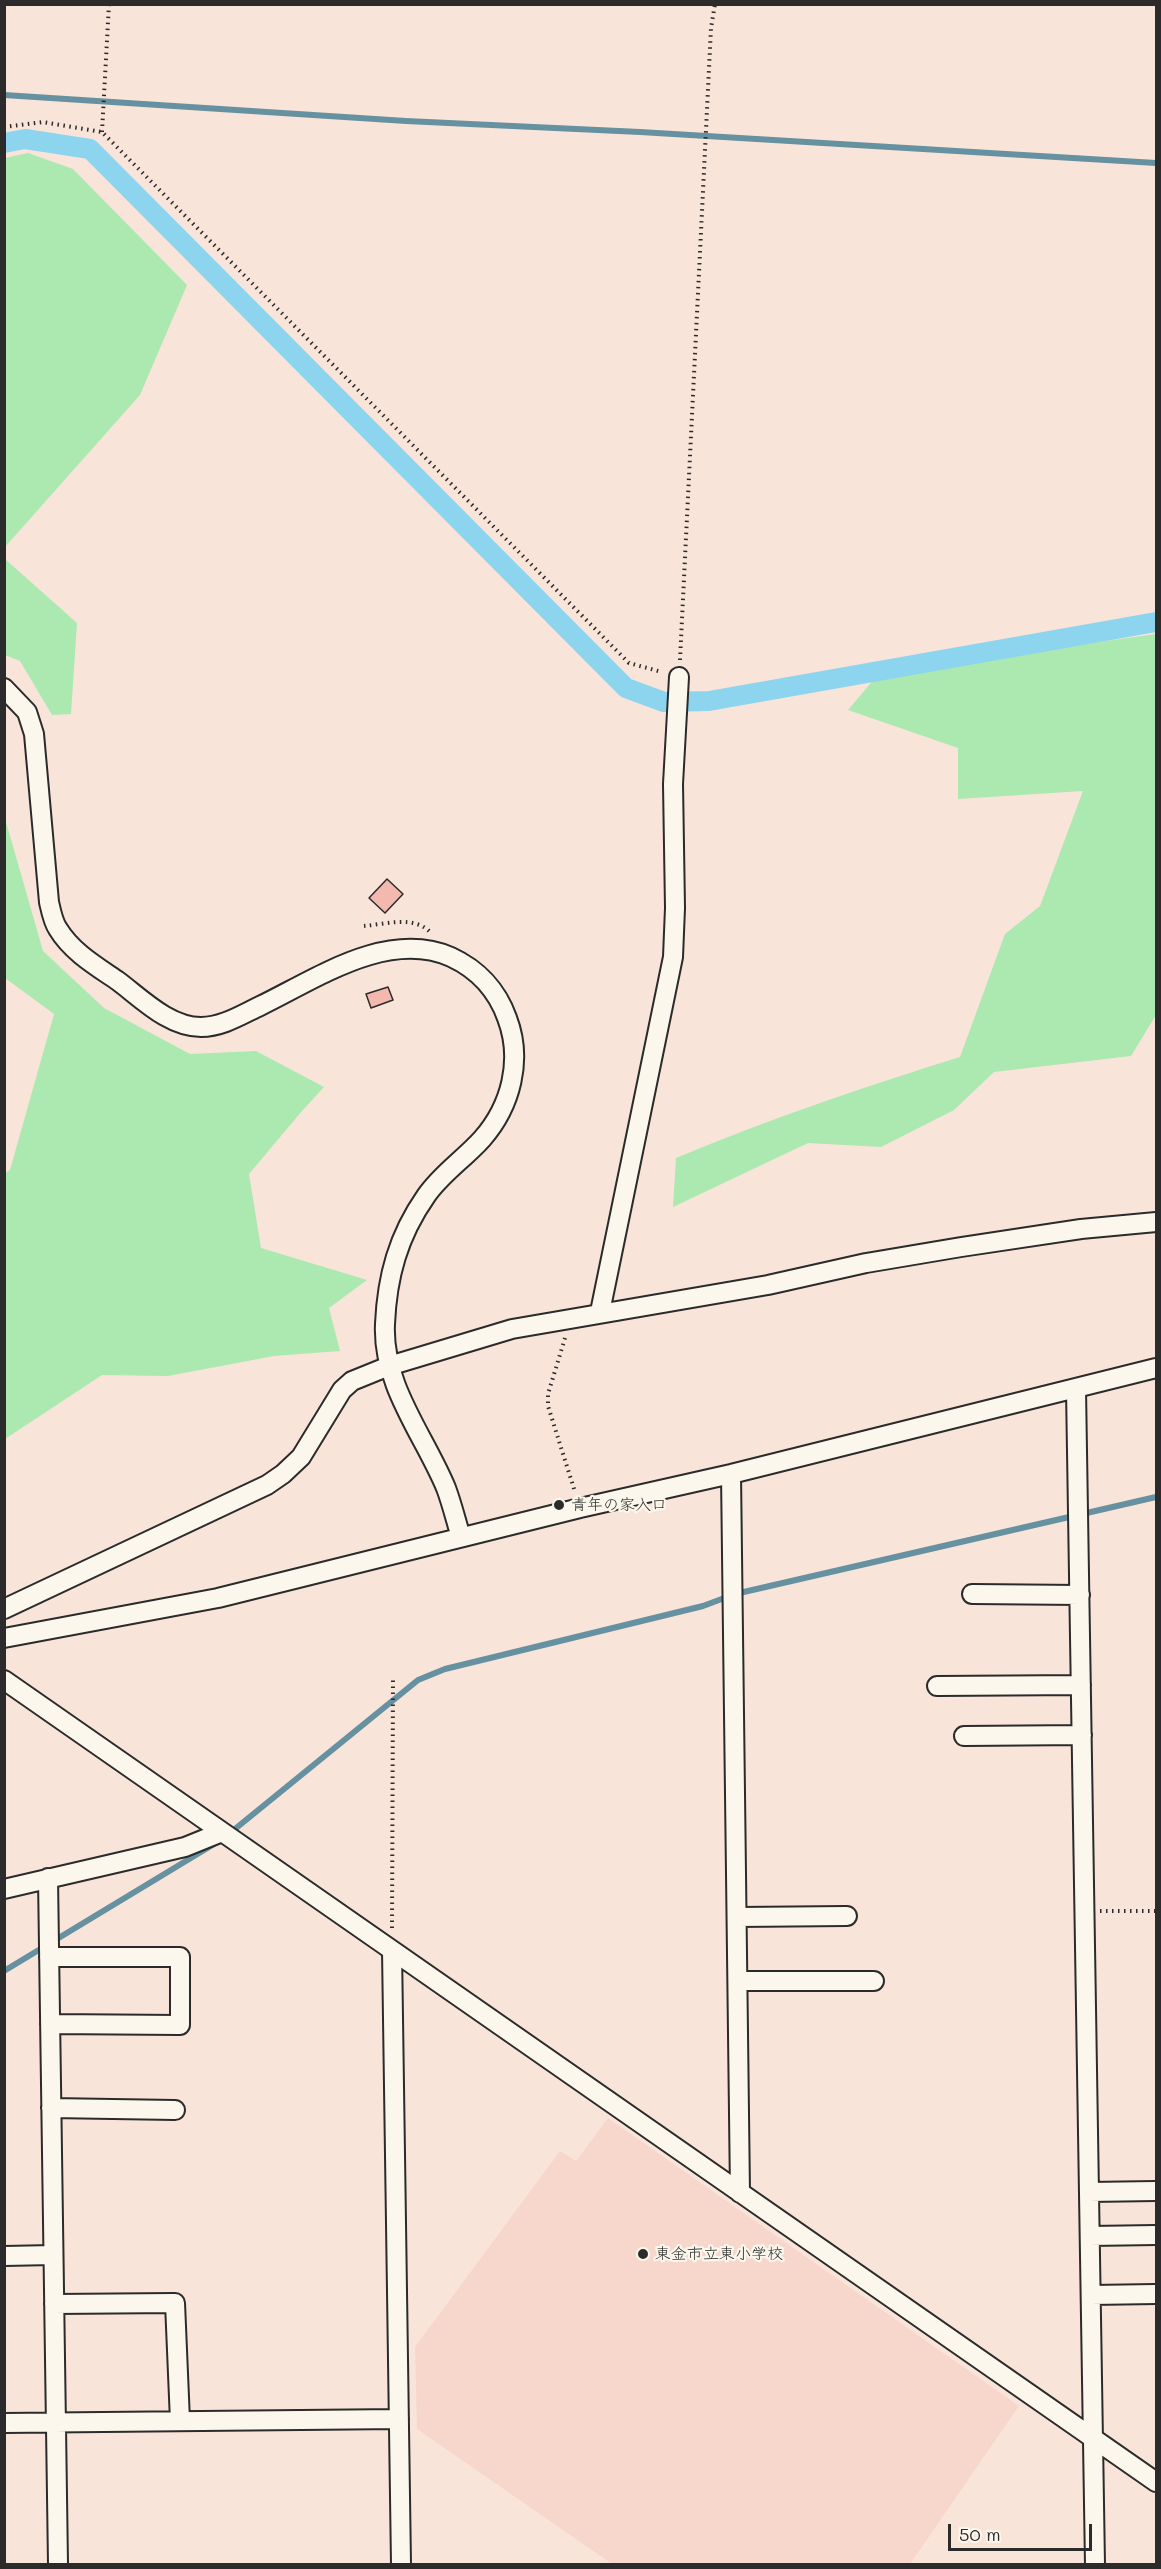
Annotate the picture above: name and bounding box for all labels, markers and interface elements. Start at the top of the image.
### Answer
place label: 青年の家入口 [571,1495,667,1515]
marker: 青年の家入口 [552,1498,566,1512]
place label: 東金市立東小学校 [655,2244,783,2264]
marker: 東金市立東小学校 [636,2247,650,2261]
scale bar [951,2512,1095,2550]
text: 50 m [959,2522,1001,2546]

